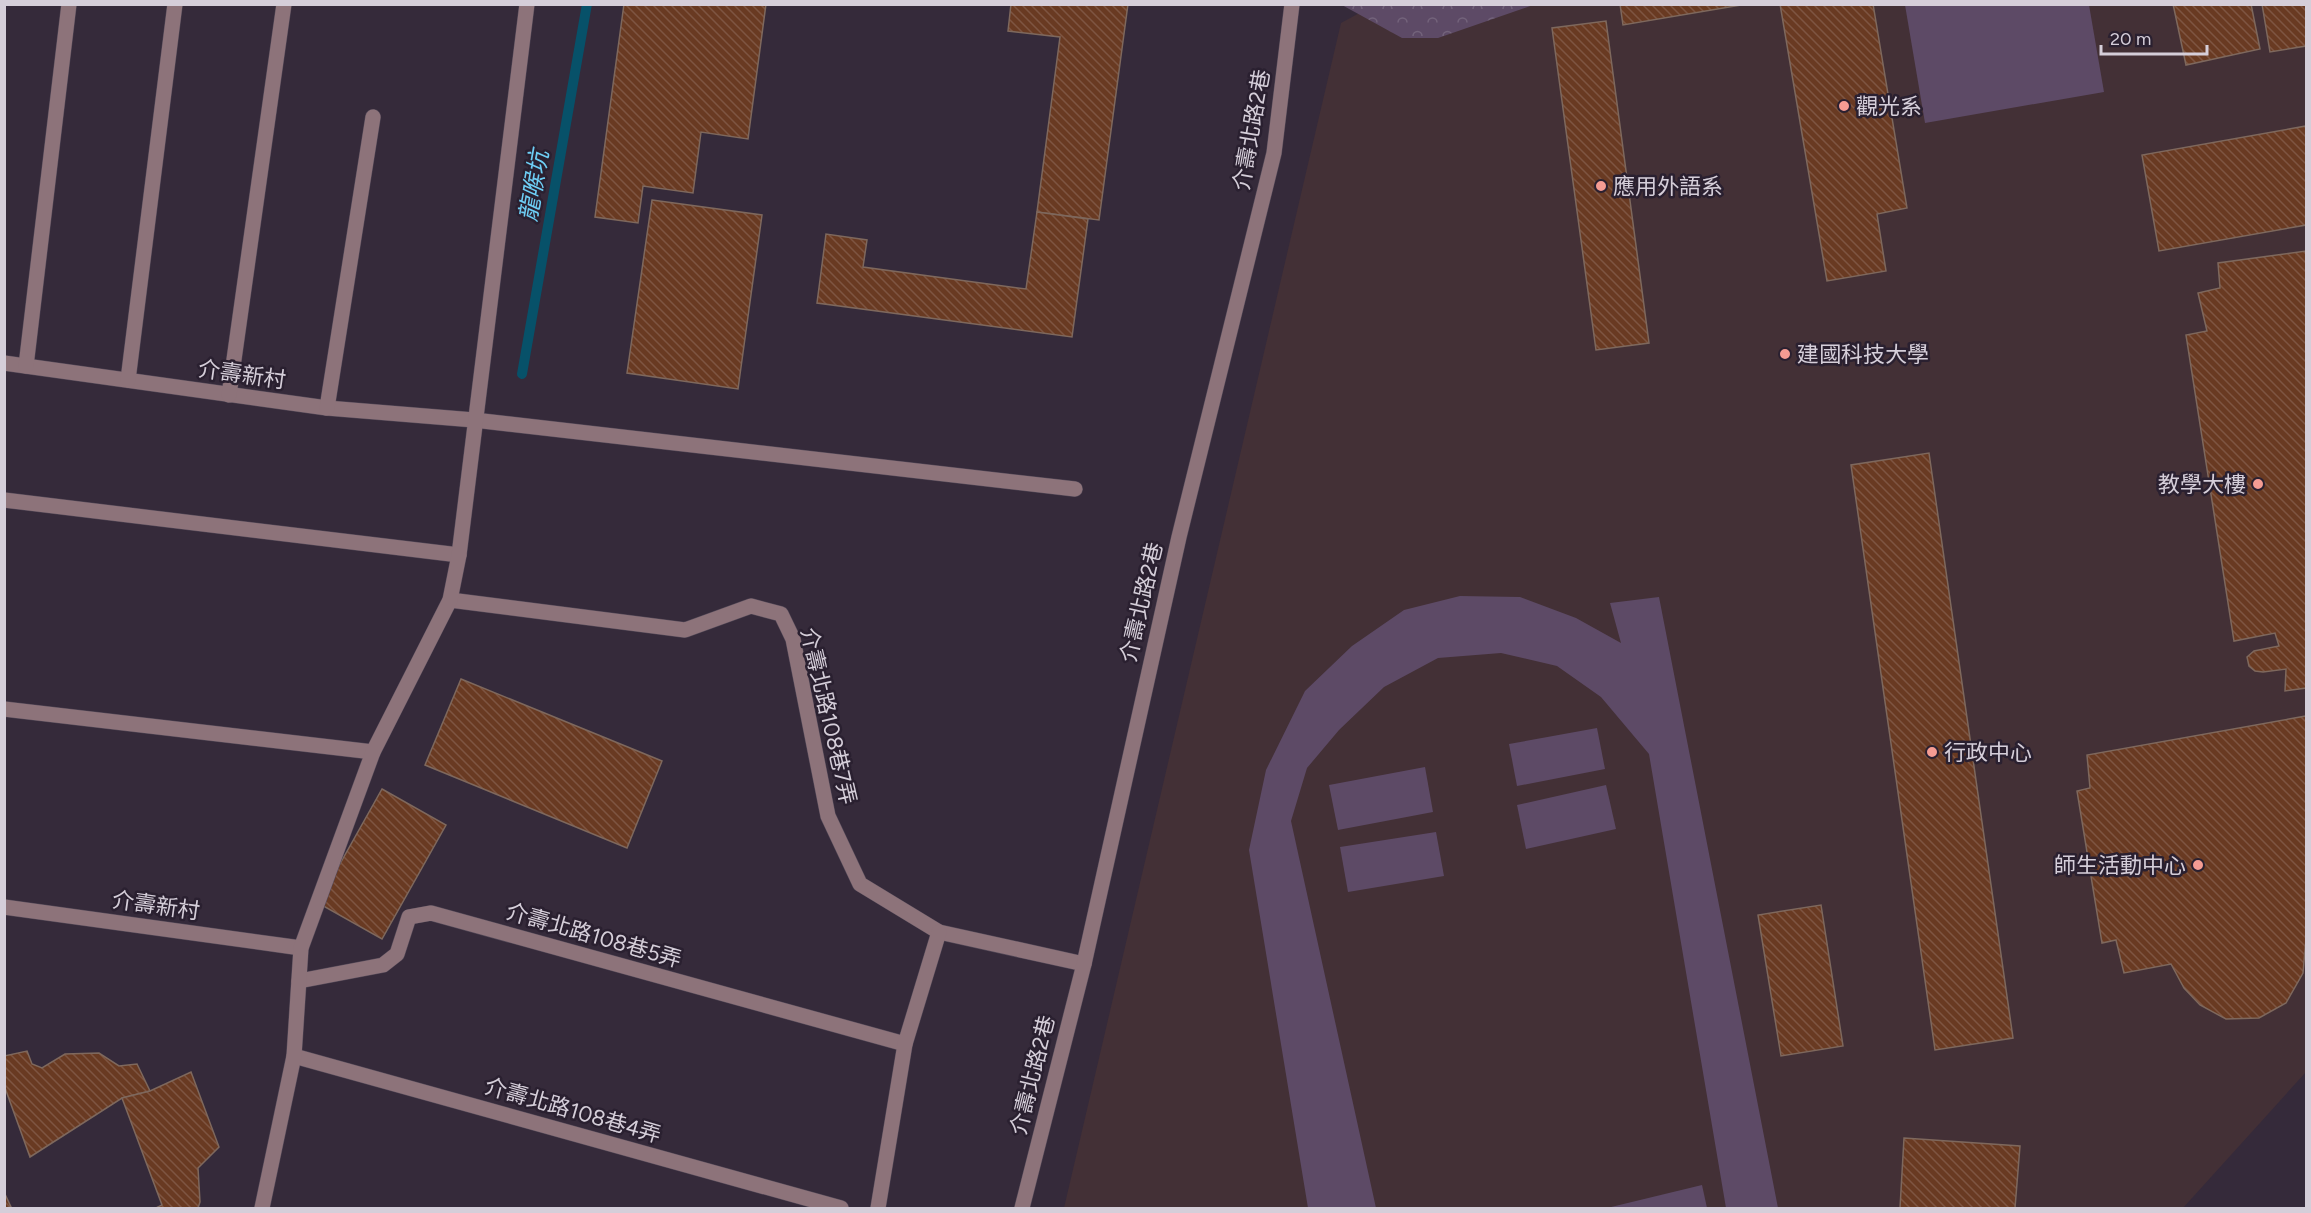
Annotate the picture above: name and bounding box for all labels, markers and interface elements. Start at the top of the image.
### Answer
scale bar [2101,18,2208,56]
text: 20 m [2110,28,2151,50]
street label: 介壽北路2巷 [1228,68,1275,193]
place label: 觀光系 [1856,93,1922,120]
marker: 觀光系 [1837,99,1851,113]
water label: 龍喉坑 [513,145,555,224]
place label: 應用外語系 [1613,173,1723,200]
marker: 應用外語系 [1594,179,1608,193]
place label: 建國科技大學 [1797,341,1929,368]
marker: 建國科技大學 [1778,347,1792,361]
street label: 介壽新村 [196,355,287,394]
place label: 教學大樓 [2158,471,2246,498]
marker: 教學大樓 [2251,477,2265,491]
street label: 介壽北路2巷 [1115,539,1168,665]
street label: 介壽北路108巷7弄 [795,625,862,807]
place label: 行政中心 [1944,739,2032,766]
marker: 行政中心 [1925,745,1939,759]
place label: 師生活動中心 [2054,852,2186,879]
marker: 師生活動中心 [2191,858,2205,872]
street label: 介壽新村 [110,886,201,925]
street label: 介壽北路108巷5弄 [503,898,685,973]
street label: 介壽北路2巷 [1005,1013,1060,1138]
street label: 介壽北路108巷4弄 [481,1072,664,1149]

